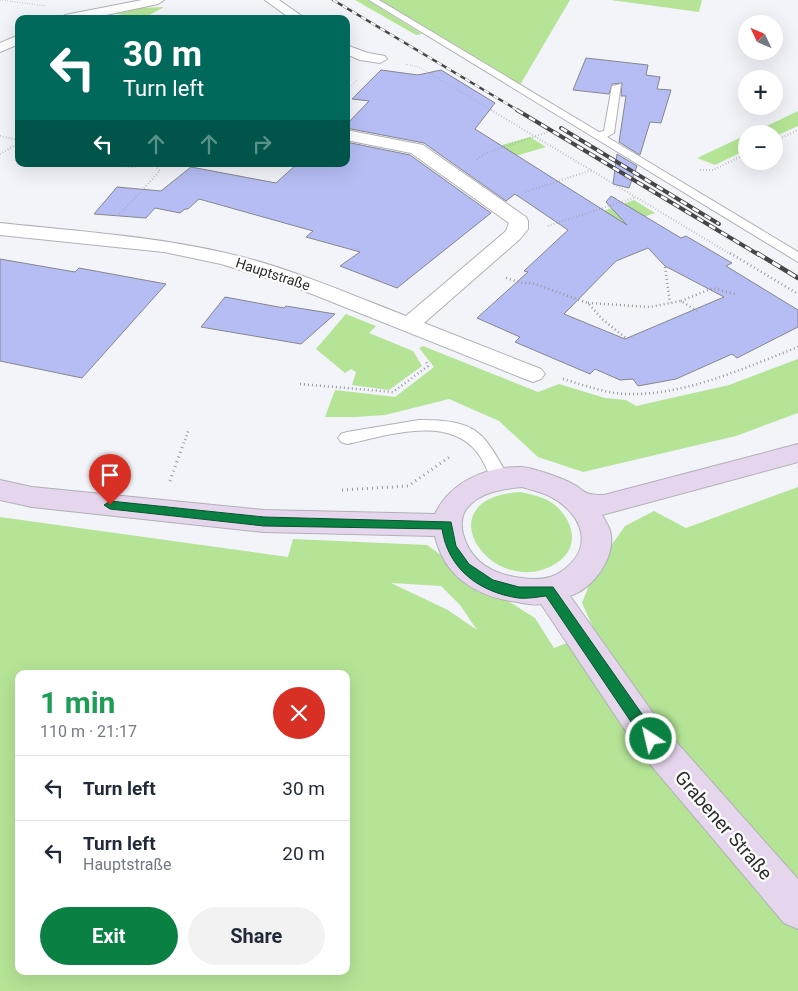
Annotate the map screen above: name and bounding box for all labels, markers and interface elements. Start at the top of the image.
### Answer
north arrow [738,15,782,60]
map controls [738,15,783,170]
text: 30 m [123,34,202,75]
icon: left [40,35,105,100]
button: + [738,70,783,115]
text: Turn left [123,76,204,101]
button: − [738,125,783,170]
icon: left [89,130,117,158]
icon: ahead [142,130,170,158]
icon: ahead [195,130,223,158]
icon: right [248,130,276,158]
street label: Hauptstraße [234,254,312,294]
pin [89,454,131,505]
icon: arrive [96,461,124,489]
text: 1 min [40,685,115,720]
button: close [273,687,325,739]
position arrow [624,712,676,764]
text: 110 m · 21:17 [40,722,137,741]
street label: Grabener Straße [670,766,777,885]
icon: left [40,774,68,802]
text: Turn left [83,777,156,800]
text: 30 m [282,777,325,800]
text: Turn left [83,832,156,855]
icon: left [40,839,68,867]
text: 20 m [282,842,325,865]
text: Hauptstraße [83,855,171,874]
button: Exit [40,907,178,965]
button: Share [188,907,325,965]

